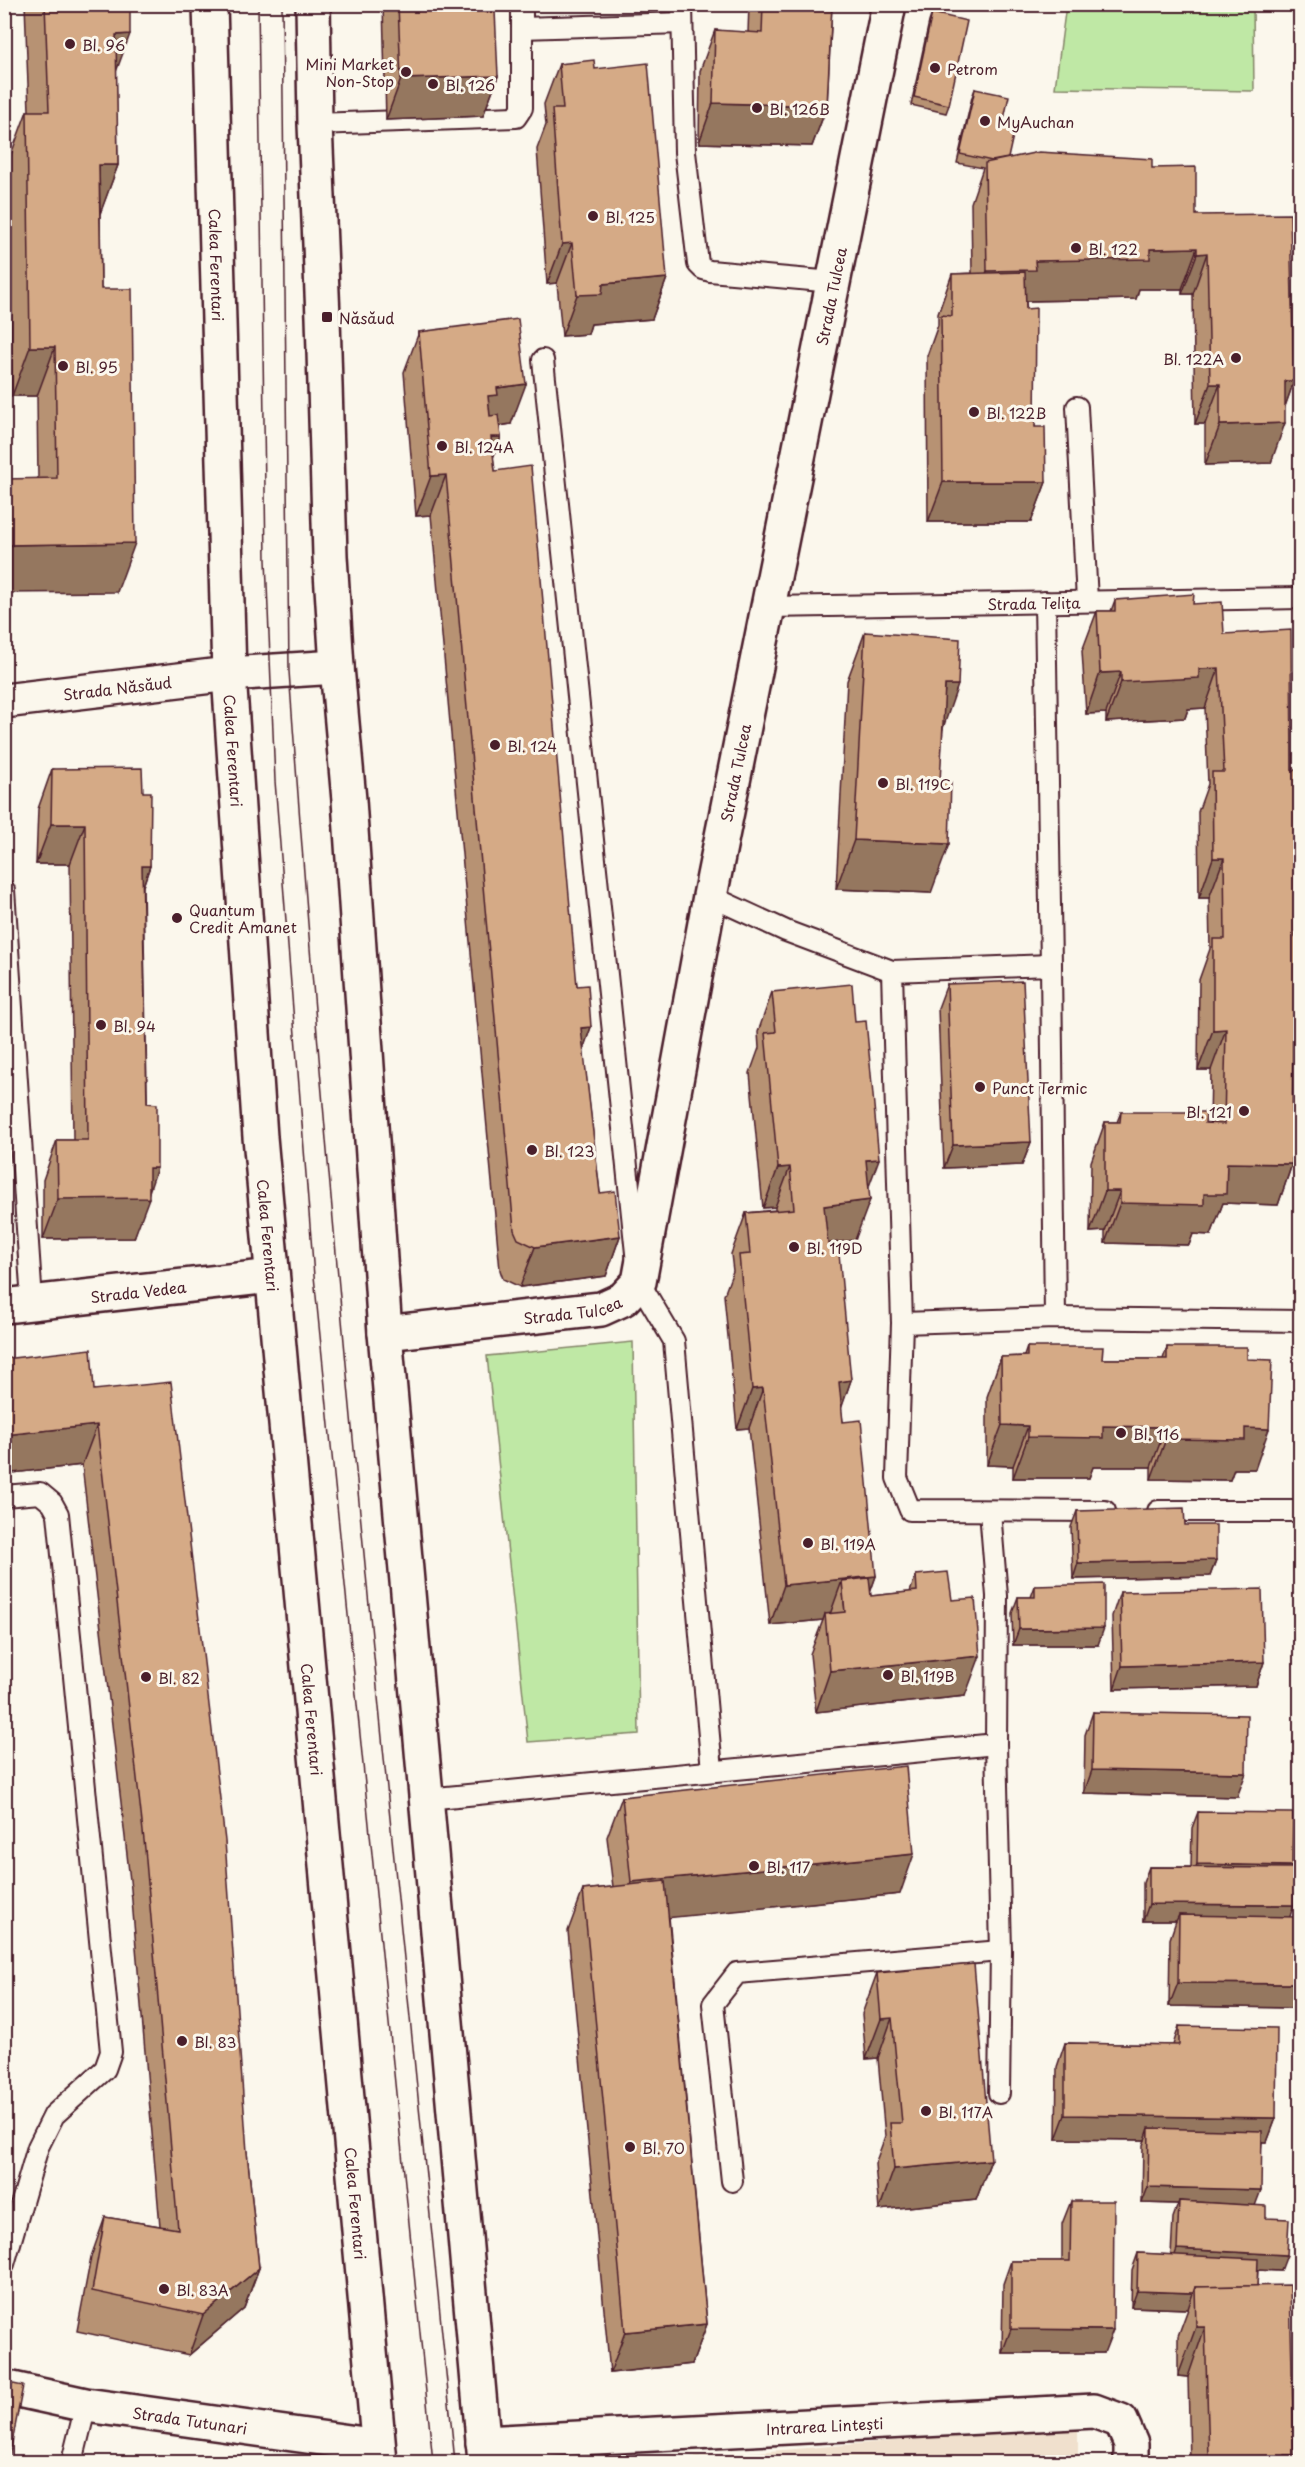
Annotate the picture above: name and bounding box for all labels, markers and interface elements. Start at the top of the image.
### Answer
place label: Bl. 96 [82,33,125,56]
marker: Bl. 96 [63,37,77,51]
place label: Mini Market Non-Stop [305,52,394,92]
place label: Petrom [947,57,998,80]
marker: Petrom [928,61,942,75]
marker: Mini Market Non-Stop [399,65,413,79]
place label: Bl. 126 [445,73,495,96]
marker: Bl. 126 [426,77,440,91]
place label: Bl. 126B [769,97,830,120]
marker: Bl. 126B [750,101,764,115]
place label: MyAuchan [997,110,1074,133]
marker: MyAuchan [978,114,992,128]
place label: Bl. 125 [605,205,655,228]
street label: Calea Ferentari [204,208,230,322]
marker: Bl. 125 [586,209,600,223]
place label: Bl. 122 [1088,237,1138,260]
marker: Bl. 122 [1069,241,1083,255]
street label: Strada Tulcea [809,244,852,347]
place label: Năsăud [339,306,395,329]
marker: Năsăud [320,310,334,324]
place label: Bl. 122A [1163,347,1224,370]
marker: Bl. 122A [1229,351,1243,365]
place label: Bl. 95 [75,355,118,378]
marker: Bl. 95 [56,359,70,373]
place label: Bl. 122B [986,401,1046,424]
marker: Bl. 122B [967,405,981,419]
place label: Bl. 124A [454,435,514,458]
marker: Bl. 124A [435,439,449,453]
street label: Strada Telița [987,590,1081,615]
street label: Strada Năsăud [62,669,173,705]
street label: Calea Ferentari [219,694,249,808]
street label: Strada Tulcea [714,721,756,824]
place label: Bl. 124 [507,734,557,757]
marker: Bl. 124 [488,738,502,752]
place label: Bl. 119C [895,772,951,795]
marker: Bl. 119C [876,776,890,790]
place label: Quantum Credit Amanet [189,898,297,938]
marker: Quantum Credit Amanet [170,911,184,925]
place label: Bl. 94 [113,1014,156,1037]
marker: Bl. 94 [94,1018,108,1032]
place label: Punct Termic [992,1076,1087,1099]
marker: Punct Termic [973,1080,987,1094]
place label: Bl. 121 [1186,1100,1232,1123]
marker: Bl. 121 [1237,1104,1251,1118]
place label: Bl. 123 [544,1139,595,1162]
marker: Bl. 123 [525,1143,539,1157]
street label: Calea Ferentari [252,1178,285,1292]
place label: Bl. 119D [806,1236,863,1259]
marker: Bl. 119D [787,1240,801,1254]
street label: Strada Vedea [89,1274,188,1308]
street label: Strada Tulcea [522,1289,626,1329]
place label: Bl. 116 [1133,1422,1179,1445]
marker: Bl. 116 [1114,1426,1128,1440]
place label: Bl. 119A [820,1532,876,1555]
marker: Bl. 119A [801,1536,815,1550]
street label: Calea Ferentari [296,1662,329,1776]
place label: Bl. 119B [900,1664,955,1687]
place label: Bl. 82 [158,1666,200,1689]
marker: Bl. 119B [881,1668,895,1682]
marker: Bl. 82 [139,1670,153,1684]
place label: Bl. 117 [766,1855,811,1878]
marker: Bl. 117 [747,1859,761,1873]
place label: Bl. 83 [194,2030,236,2053]
marker: Bl. 83 [175,2034,189,2048]
place label: Bl. 117A [938,2100,993,2123]
marker: Bl. 117A [919,2104,933,2118]
place label: Bl. 70 [642,2136,685,2159]
marker: Bl. 70 [623,2140,637,2154]
street label: Calea Ferentari [340,2146,373,2260]
place label: Bl. 83A [176,2278,229,2301]
marker: Bl. 83A [157,2282,171,2296]
street label: Strada Tutunari [131,2400,249,2439]
street label: Intrarea Lintești [765,2411,884,2440]

